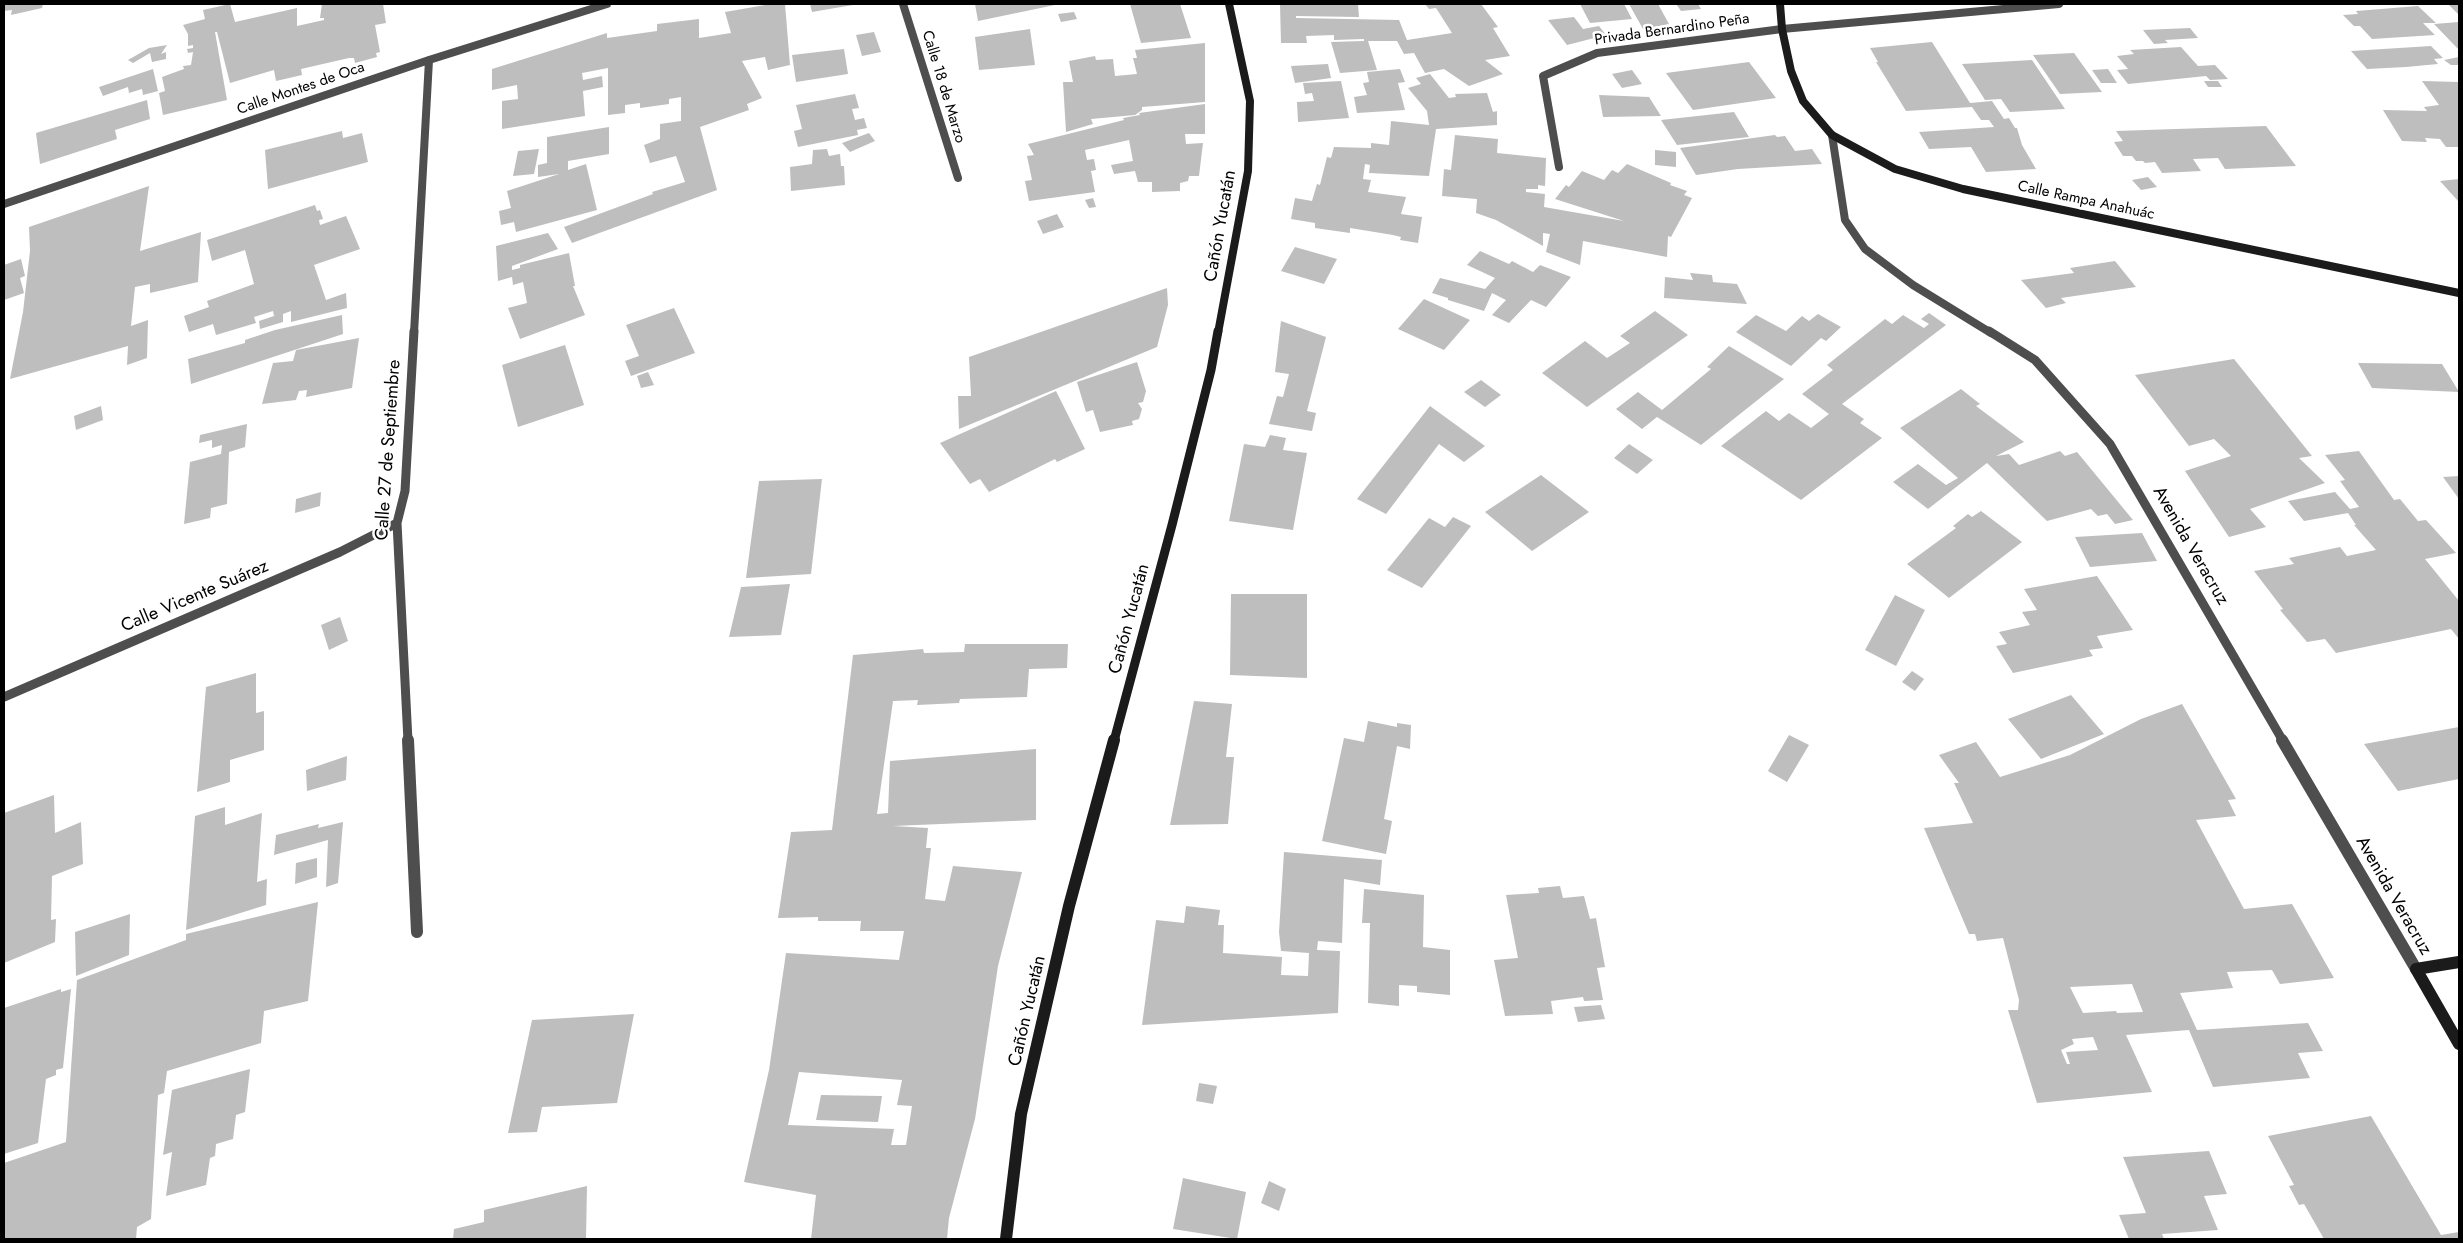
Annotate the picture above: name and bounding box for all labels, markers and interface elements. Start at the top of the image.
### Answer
street label: Privada Bernardino Peña [1593,10,1751,50]
street label: Calle 18 de Marzo [917,29,969,145]
street label: Calle Montes de Oca [235,59,367,119]
street label: Cañón Yucatán [1201,168,1241,284]
street label: Calle Rampa Anahuác [2016,178,2156,224]
street label: Calle 27 de Septiembre [372,359,406,541]
street label: Avenida Veracruz [2147,483,2233,609]
street label: Calle Vicente Suárez [118,556,272,638]
street label: Cañón Yucatán [1105,562,1155,676]
street label: Avenida Veracruz [2350,833,2436,959]
street label: Cañón Yucatán [1005,954,1051,1068]

